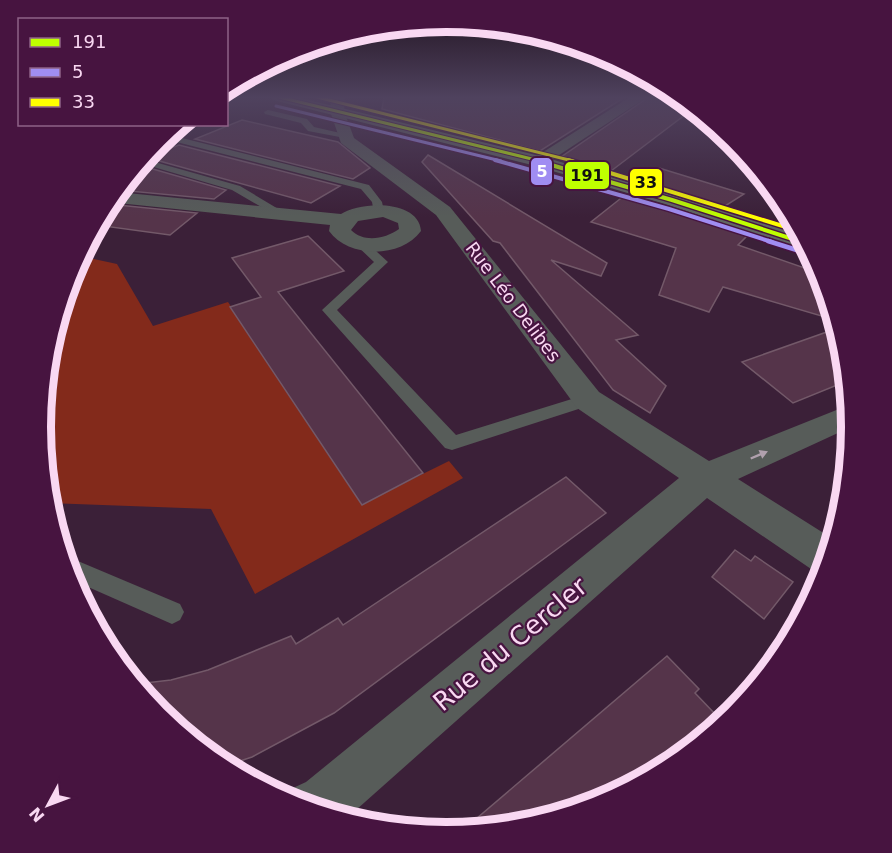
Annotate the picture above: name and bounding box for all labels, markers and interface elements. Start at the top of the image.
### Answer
legend [18,18,228,126]
text: 191 [72,31,106,52]
text: 5 [72,61,83,82]
text: 33 [72,91,95,112]
line badge: 5 [530,157,553,186]
line badge: 191 [564,161,610,190]
text: 5 [536,162,548,181]
text: 191 [570,166,604,185]
line badge: 33 [629,168,663,197]
text: 33 [635,173,657,192]
street label: Rue Léo Delibes [462,238,565,366]
one-way arrow [750,450,768,460]
street label: Rue du Cercler [427,571,593,717]
north arrow [18,775,78,835]
text: N [25,803,49,826]

